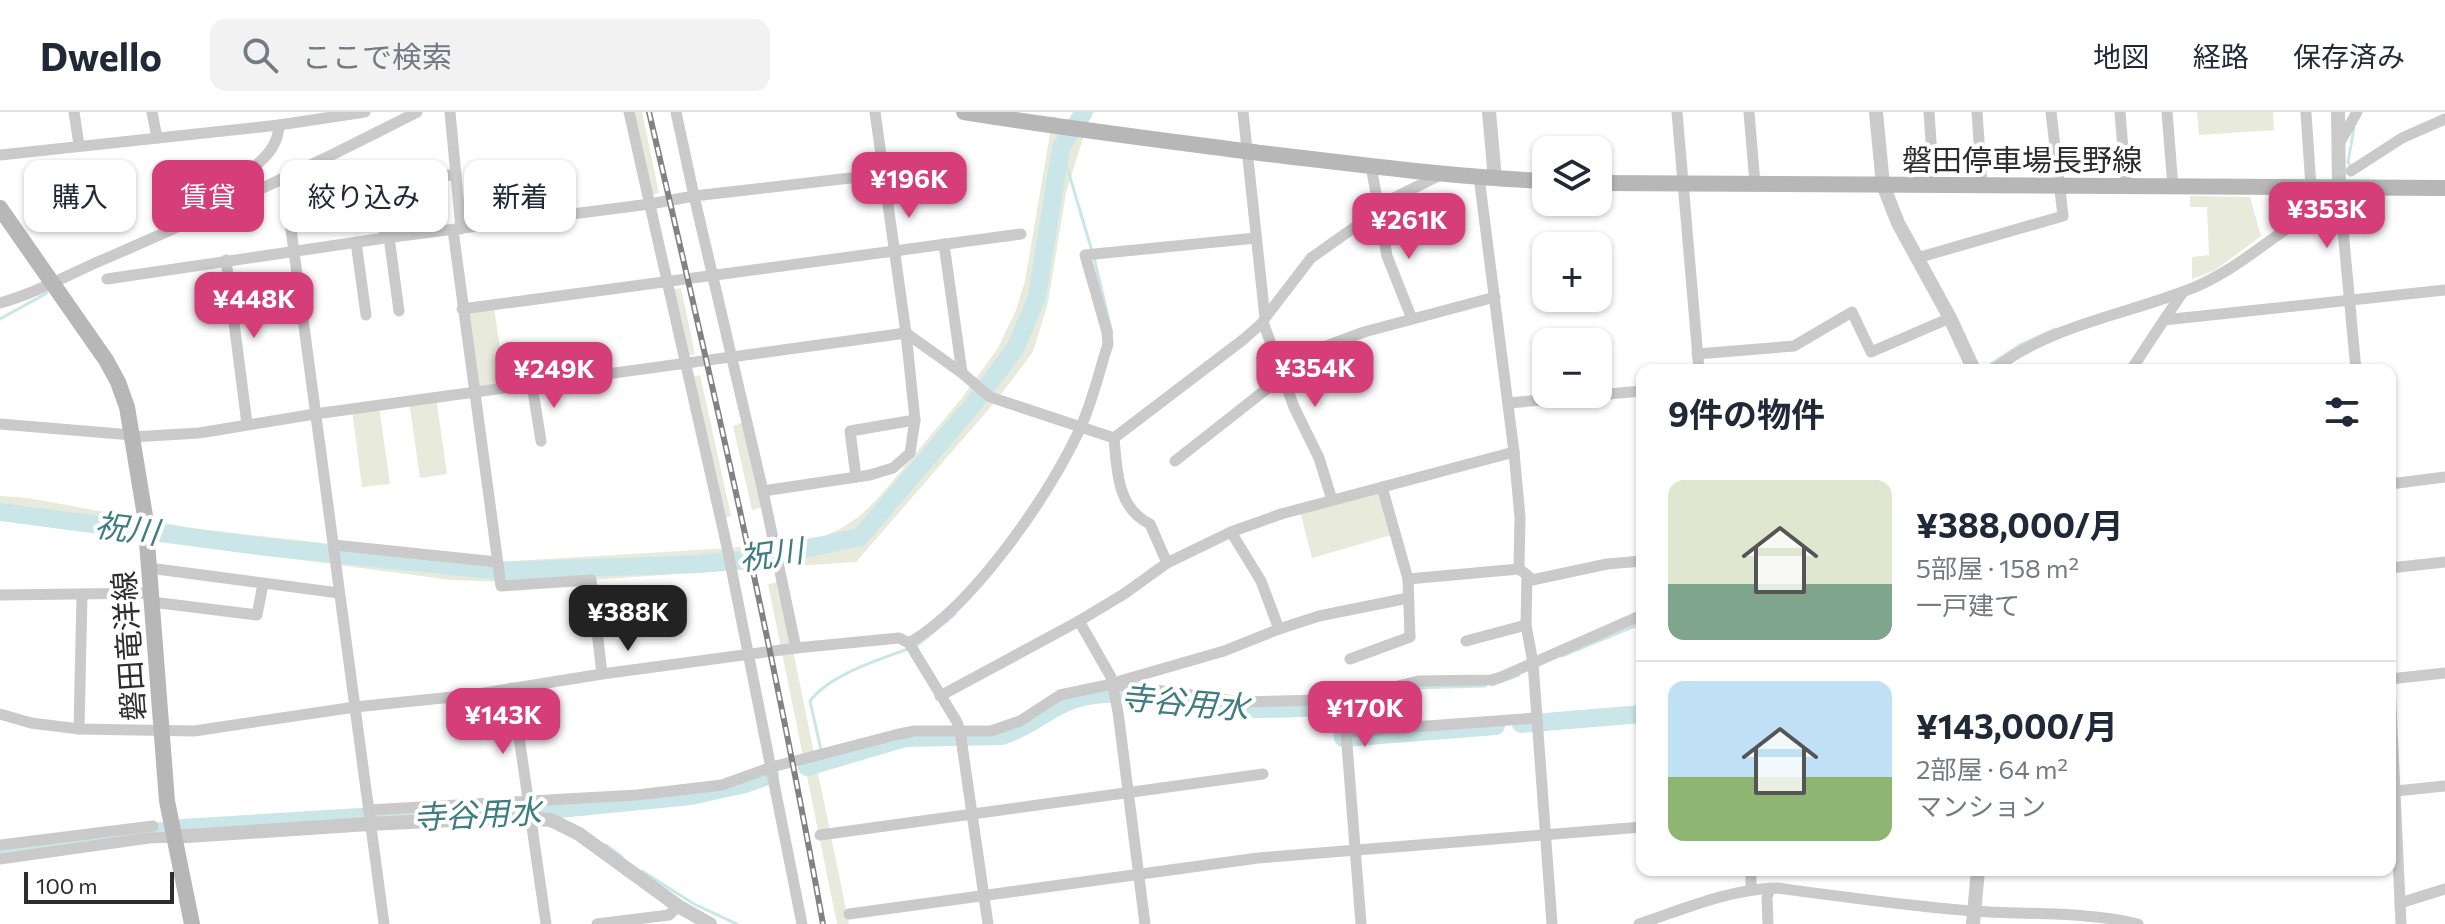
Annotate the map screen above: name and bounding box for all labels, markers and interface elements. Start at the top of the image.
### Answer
search box [210,19,770,91]
text: Dwello [40,32,162,79]
icon: search [238,33,282,77]
text: ここで検索 [302,37,452,74]
text: 地図 [2093,39,2149,73]
text: 経路 [2193,39,2249,73]
text: 保存済み [2293,39,2405,73]
map controls [1532,136,1612,408]
button: layers [1532,136,1612,216]
street label: 磐田停車場長野線 [1902,140,2142,177]
pin: ¥196K [853,152,965,220]
chip: 購入 [24,160,136,232]
chip: 賃貸 [152,160,264,232]
chip: 絞り込み [280,160,448,232]
chip: 新着 [464,160,576,232]
text: ¥196K [870,162,948,193]
pin: ¥353K [2271,182,2383,250]
text: ¥353K [2287,192,2367,223]
pin: ¥261K [1353,193,1465,261]
text: ¥261K [1370,203,1448,234]
button: + [1532,232,1612,312]
pin: ¥448K [198,272,310,340]
text: ¥448K [212,282,296,313]
button: − [1532,328,1612,408]
pin: ¥354K [1259,341,1371,409]
pin: ¥249K [498,342,610,410]
text: ¥354K [1274,351,1356,382]
text: ¥249K [513,352,595,383]
icon: filters [2320,390,2364,434]
text: 9件の物件 [1668,392,1825,434]
water label: 祝川 [93,503,164,551]
text: ¥388,000/月 [1916,503,2124,545]
icon: home [1732,512,1828,608]
water label: 祝川 [737,528,808,577]
text: 5部屋 · 158 m² [1916,552,2079,583]
street label: 磐田竜洋線 [103,570,151,722]
pin: ¥388K [572,585,684,653]
text: 一戸建て [1916,589,2020,620]
text: ¥388K [587,595,669,626]
water label: 寺谷用水 [1119,675,1253,727]
pin: ¥170K [1309,681,1421,749]
pin: ¥143K [447,688,559,756]
text: ¥170K [1326,691,1404,722]
text: ¥143K [464,698,542,729]
text: ¥143,000/月 [1916,704,2118,746]
icon: home [1732,713,1828,809]
text: 2部屋 · 64 m² [1916,753,2068,784]
water label: 寺谷用水 [412,790,545,836]
text: マンション [1916,790,2046,821]
scale bar [24,868,174,904]
text: 100 m [36,872,98,899]

